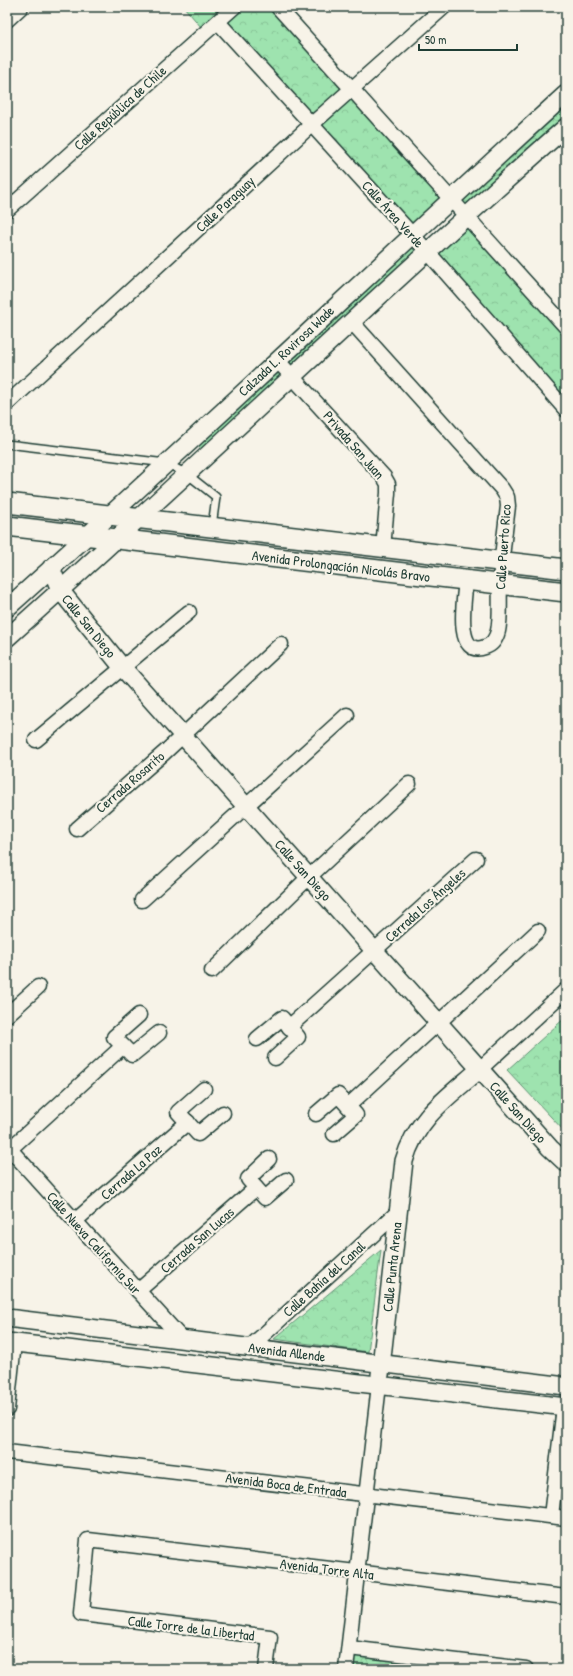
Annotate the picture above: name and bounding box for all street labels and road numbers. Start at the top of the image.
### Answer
street label: Calle República de Chile [69,61,171,155]
street label: Calle Paraguay [191,171,259,237]
street label: Calle Área Verde [358,176,429,252]
street label: Calzada L. Rovirosa Wade [233,301,338,400]
street label: Privada San Juan [319,407,389,483]
street label: Calle Puerto Rico [490,503,515,590]
street label: Avenida Prolongación Nicolás Bravo [251,545,432,587]
street label: Calle San Diego [57,590,121,662]
street label: Cerrada Rosarito [91,746,168,817]
street label: Calle San Diego [270,835,336,905]
street label: Cerrada Los Ángeles [380,863,470,947]
street label: Calle San Diego [485,1077,551,1147]
street label: Cerrada La Paz [96,1140,166,1204]
street label: Calle Nueva California Sur [43,1187,146,1299]
street label: Cerrada San Lucas [156,1202,238,1277]
street label: Calle Punta Arena [377,1221,406,1313]
street label: Calle Bahía del Canal [278,1236,369,1321]
street label: Avenida Allende [247,1337,327,1366]
street label: Avenida Boca de Entrada [224,1468,348,1501]
street label: Avenida Torre Alta [279,1553,376,1584]
street label: Calle Torre de la Libertad [127,1610,256,1645]

